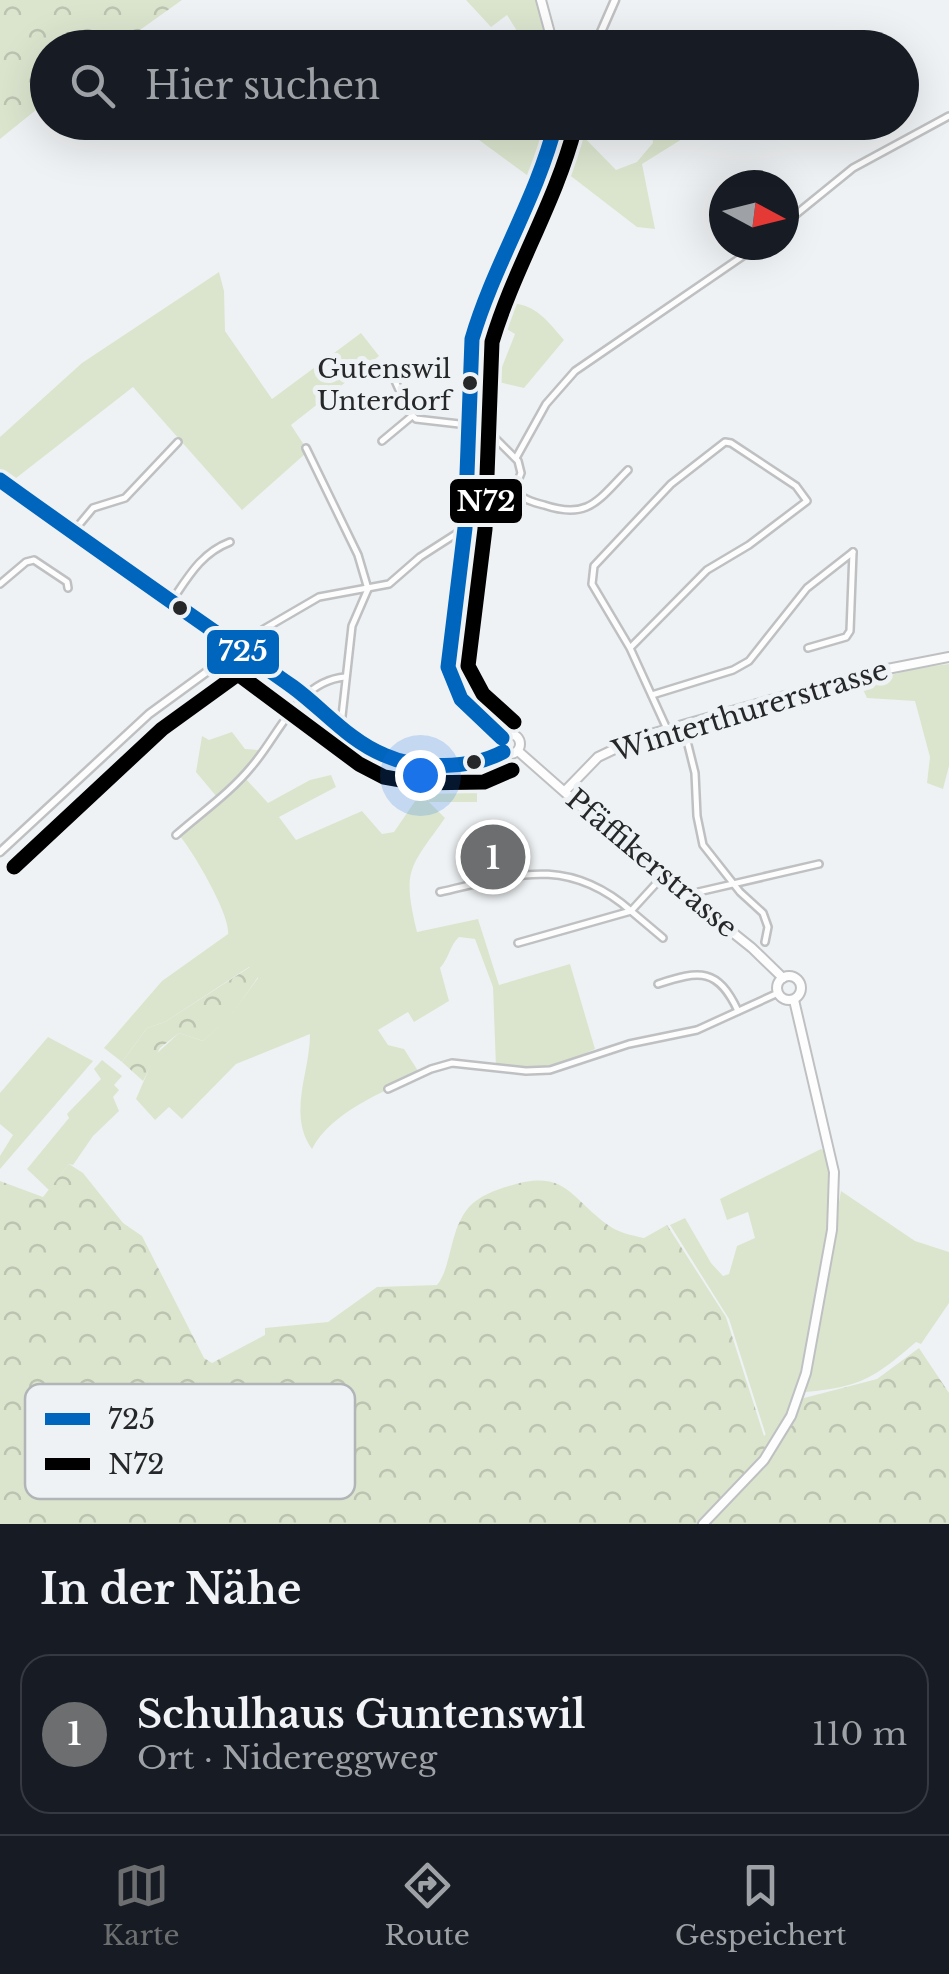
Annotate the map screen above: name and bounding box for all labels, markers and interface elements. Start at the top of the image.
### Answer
search box [30,30,919,140]
icon: search [65,58,120,113]
text: Hier suchen [145,62,380,109]
north arrow [709,170,799,260]
place label: Gutenswil Unterdorf [317,353,454,417]
marker: Gutenswil Unterdorf [460,373,480,393]
line badge: N72 [448,477,524,525]
text: N72 [457,484,516,519]
unlabelled marker [170,598,190,618]
line badge: 725 [205,628,281,676]
text: 725 [218,634,268,669]
street label: Winterthurerstrasse [607,652,892,769]
your location [395,750,446,801]
unlabelled marker [464,752,484,772]
street label: Pfäffikerstrasse [559,782,744,945]
pin: 1 [460,820,526,894]
legend [25,1384,355,1499]
text: 725 [108,1402,155,1437]
text: N72 [108,1447,165,1482]
text: In der Nähe [40,1563,302,1615]
text: Schulhaus Guntenswil [137,1691,586,1738]
text: 1 [68,1714,81,1754]
text: 110 m [812,1714,907,1754]
text: Ort · Nidereggweg [137,1738,437,1778]
tab: Karte [102,1858,180,1953]
tab: Route [384,1858,470,1953]
tab: Gespeichert [675,1858,847,1953]

